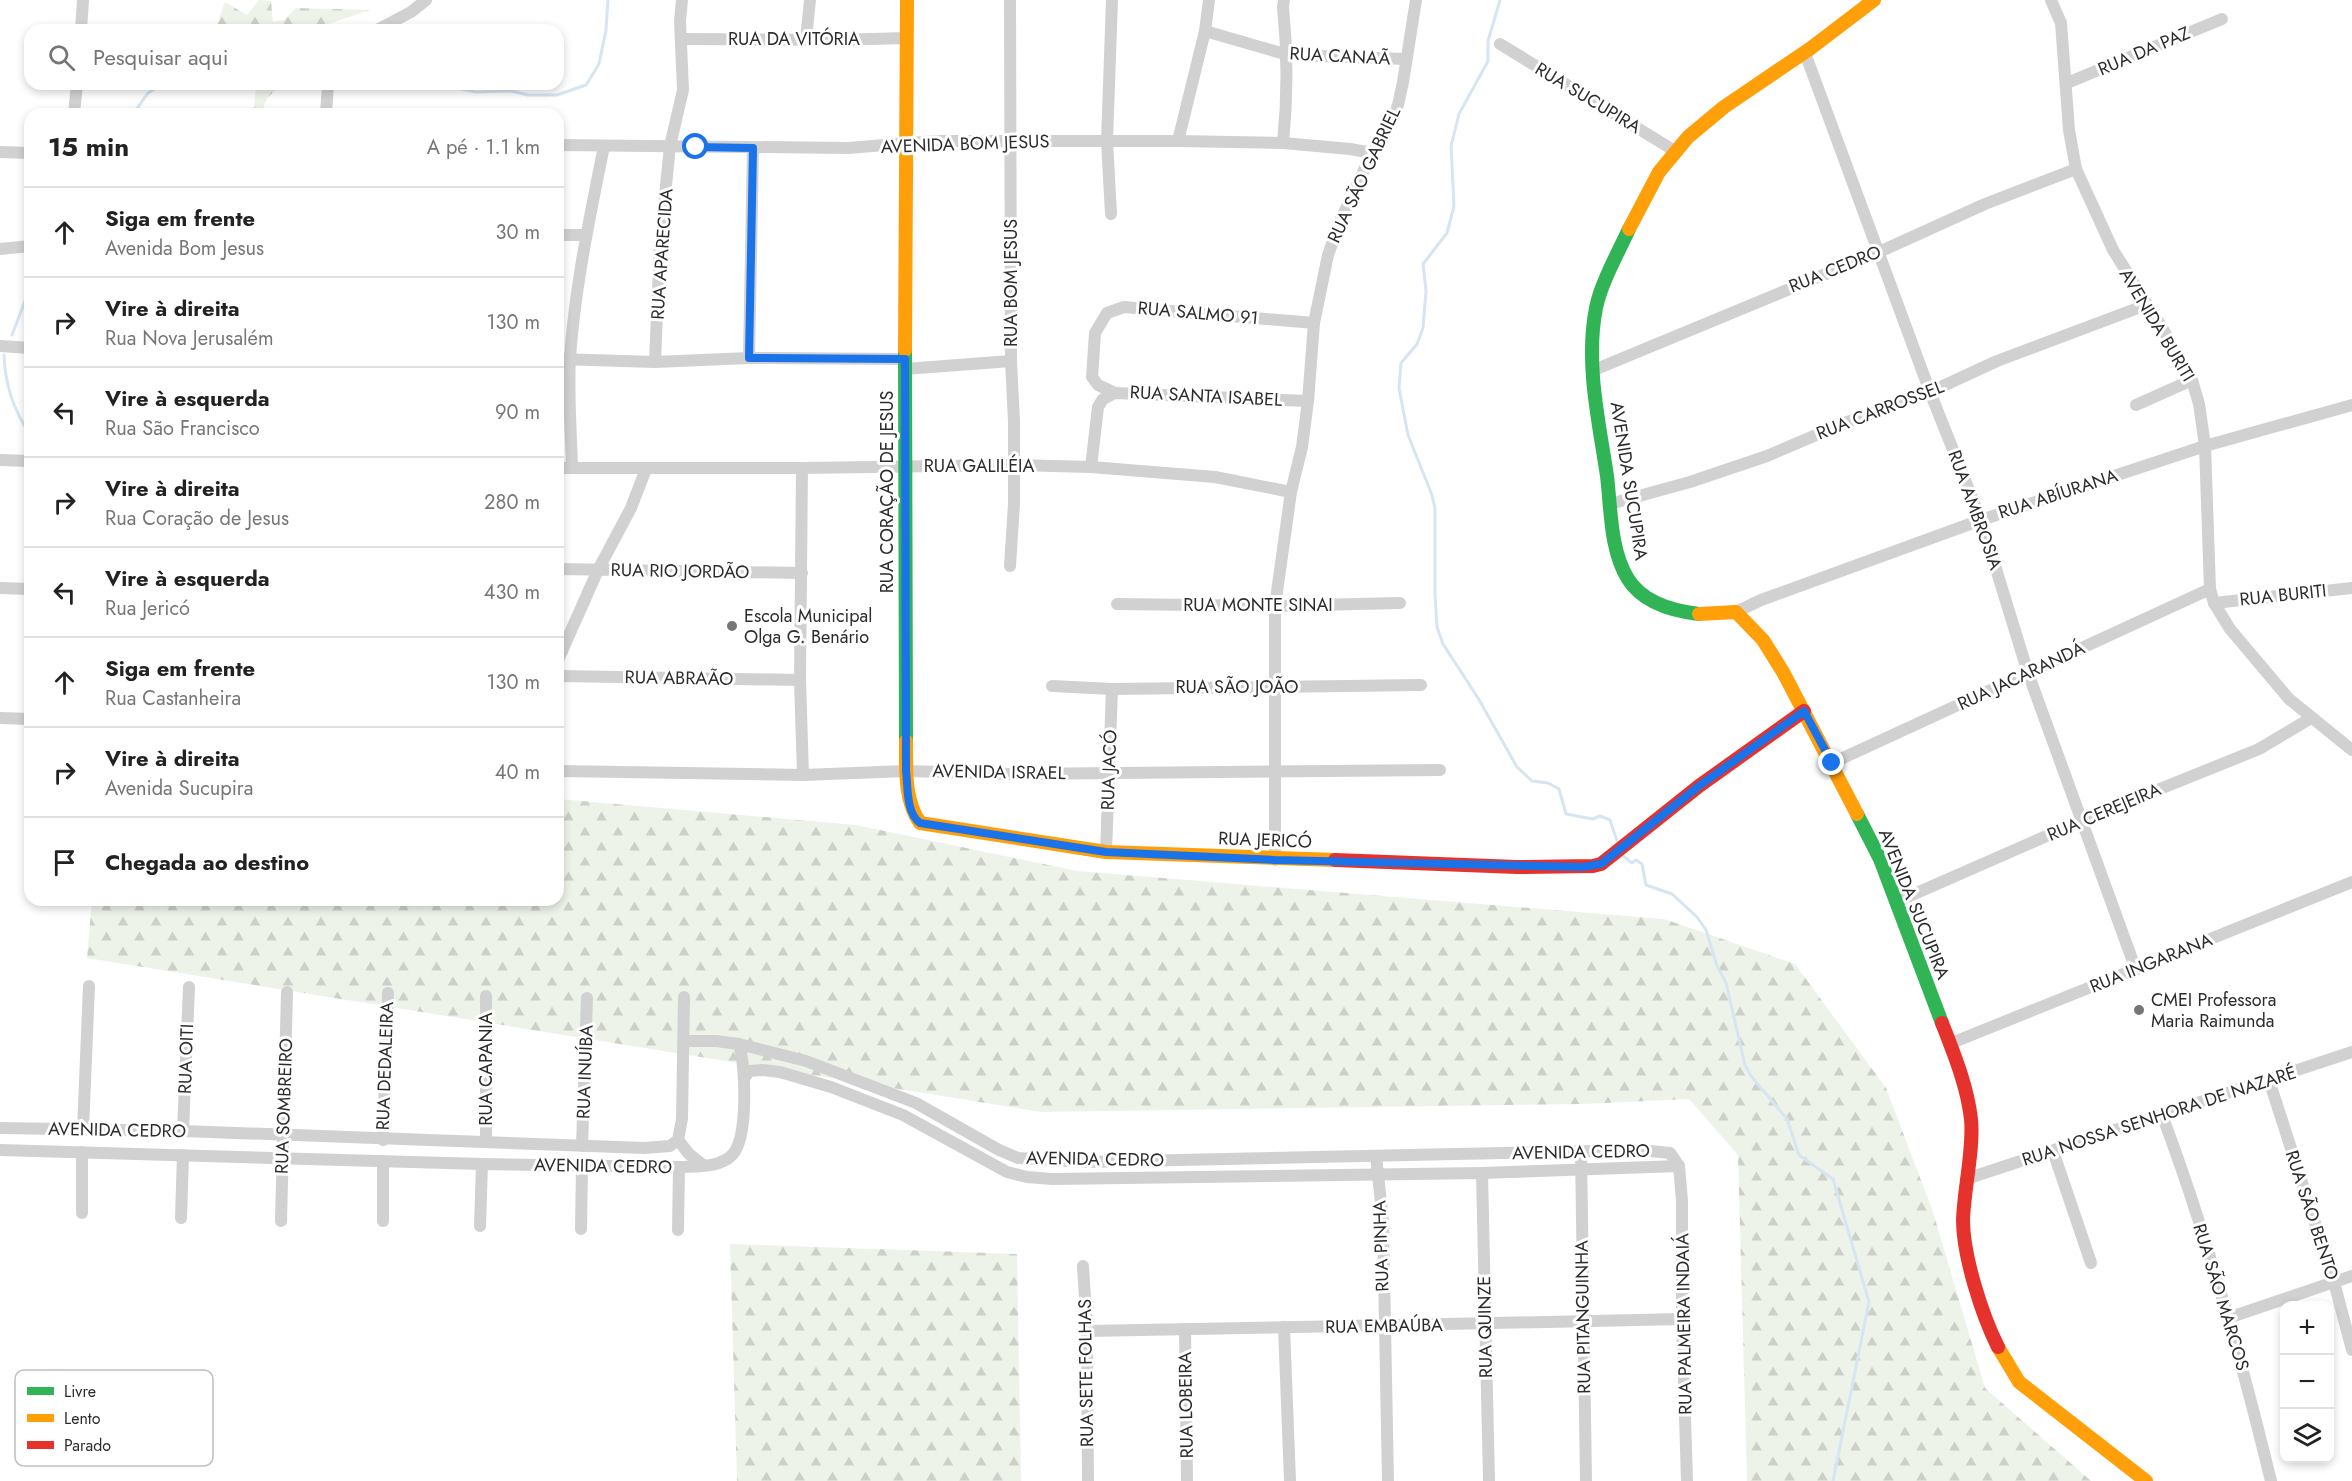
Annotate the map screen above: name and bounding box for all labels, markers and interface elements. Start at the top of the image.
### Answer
street label: RUA DA PAZ [2094,20,2194,82]
search box [24,24,564,90]
street label: RUA DA VITÓRIA [728,26,860,52]
street label: RUA CANAÃ [1289,40,1391,72]
icon: search [45,41,78,74]
text: Pesquisar aqui [93,41,228,73]
street label: RUA SUCUPIRA [1530,56,1646,140]
street label: RUA SÃO GABRIEL [1321,103,1407,247]
text: 15 min [48,128,129,166]
street label: AVENIDA BOM JESUS [880,128,1050,160]
text: A pé · 1.1 km [427,133,540,162]
route start [682,133,708,159]
street label: RUA APARECIDA [644,187,680,320]
text: Siga em frente [105,202,255,234]
icon: ahead [48,216,81,249]
text: 30 m [495,218,540,247]
street label: RUA BOM JESUS [998,219,1024,347]
text: Avenida Bom Jesus [105,234,264,263]
street label: RUA CEDRO [1785,239,1885,299]
street label: AVENIDA BURITI [2113,264,2201,386]
text: Vire à direita [105,292,240,324]
street label: RUA SALMO 91 [1137,295,1259,331]
icon: right [48,306,81,339]
text: 130 m [486,308,540,337]
text: Rua Nova Jerusalém [105,324,274,353]
street label: RUA CARROSSEL [1812,374,1948,446]
street label: RUA SANTA ISABEL [1129,379,1283,413]
text: Vire à esquerda [105,382,270,414]
street label: RUA CORAÇÃO DE JESUS [874,391,900,593]
icon: left [48,396,81,429]
text: 90 m [495,398,540,427]
street label: AVENIDA SUCUPIRA [1604,400,1654,562]
text: Rua São Francisco [105,414,260,443]
street label: RUA AMBROSIA [1941,447,2009,574]
street label: RUA GALILÉIA [924,453,1034,479]
street label: RUA ABÍURANA [1995,462,2121,526]
text: Vire à direita [105,472,240,504]
icon: right [48,486,81,519]
text: 280 m [484,488,540,517]
text: Rua Coração de Jesus [105,504,289,533]
street label: RUA RIO JORDÃO [610,557,750,585]
text: Vire à esquerda [105,562,270,594]
icon: left [48,576,81,609]
text: 430 m [484,578,540,607]
street label: RUA BURITI [2238,578,2328,612]
street label: RUA MONTE SINAI [1183,592,1333,618]
text: Rua Jericó [105,594,190,623]
place label: Escola Municipal Olga G. Benário [744,603,872,650]
marker: Escola Municipal Olga G. Benário [725,619,739,633]
street label: RUA JACARANDÁ [1953,635,2089,717]
text: Siga em frente [105,652,255,684]
street label: RUA ABRAÃO [624,664,734,692]
icon: ahead [48,666,81,699]
text: 130 m [486,668,540,697]
street label: RUA SÃO JOÃO [1175,674,1299,700]
text: Rua Castanheira [105,684,241,713]
street label: RUA JACÓ [1095,729,1123,811]
text: Vire à direita [105,742,240,774]
route end [1818,749,1844,775]
icon: right [48,756,81,789]
text: 40 m [495,758,540,787]
street label: AVENIDA ISRAEL [932,758,1066,786]
text: Avenida Sucupira [105,774,253,803]
street label: RUA CEREJEIRA [2043,776,2165,848]
street label: RUA JERICÓ [1218,825,1312,855]
street label: AVENIDA SUCUPIRA [1872,825,1956,983]
icon: arrive [48,846,81,879]
text: Chegada ao destino [105,846,309,878]
street label: RUA INGARANA [2086,927,2216,999]
place label: CMEI Professora Maria Raimunda [2151,987,2276,1034]
street label: RUA DEDALEIRA [370,1001,400,1131]
marker: CMEI Professora Maria Raimunda [2132,1003,2146,1017]
street label: RUA CAPANIA [473,1012,499,1126]
street label: RUA OITI [172,1024,200,1094]
street label: RUA INUÍBA [570,1024,600,1120]
street label: RUA SOMBREIRO [269,1038,299,1174]
street label: RUA NOSSA SENHORA DE NAZARÉ [2018,1059,2300,1173]
street label: AVENIDA CEDRO [48,1116,186,1144]
street label: AVENIDA CEDRO [1512,1138,1650,1166]
street label: AVENIDA CEDRO [1026,1145,1164,1173]
street label: RUA SÃO BENTO [2279,1147,2345,1283]
street label: AVENIDA CEDRO [534,1152,672,1180]
street label: RUA PINHA [1366,1200,1396,1292]
street label: RUA SÃO MARCOS [2186,1220,2256,1374]
street label: RUA PALMEIRA INDAIÁ [1669,1233,1699,1415]
street label: RUA PITANGUINHA [1569,1240,1597,1394]
street label: RUA QUINZE [1471,1276,1499,1378]
street label: RUA SETE FOLHAS [1072,1299,1100,1447]
map controls [2280,1301,2334,1463]
button: + [2280,1301,2334,1355]
street label: RUA EMBAÚBA [1325,1312,1443,1340]
street label: RUA LOBEIRA [1172,1351,1200,1459]
button: − [2280,1355,2334,1409]
legend [15,1370,213,1466]
text: Livre [64,1380,96,1403]
text: Lento [64,1407,101,1430]
button: layers [2280,1409,2334,1463]
text: Parado [64,1434,111,1457]

